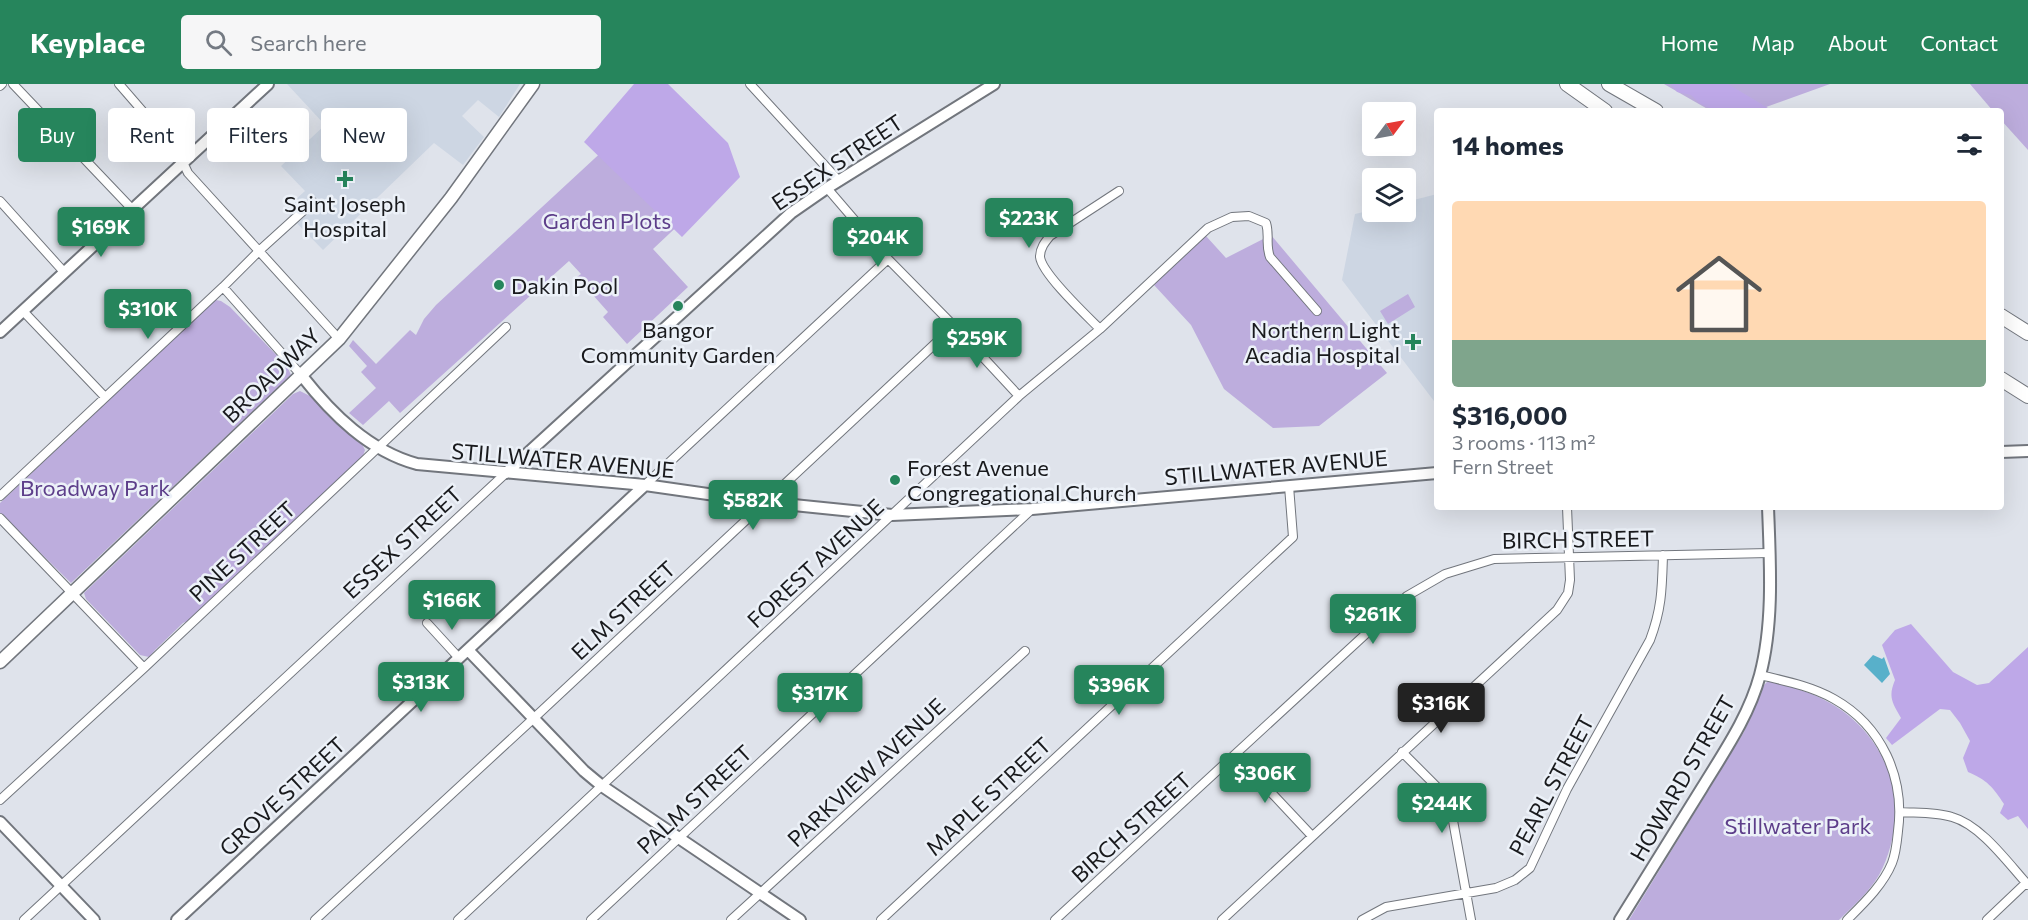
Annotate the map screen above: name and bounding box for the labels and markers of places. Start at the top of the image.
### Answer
marker: Saint Joseph Hospital [336,170,354,188]
place label: Saint Joseph Hospital [284,190,406,242]
pin: $223K [987,198,1071,249]
pin: $169K [59,207,143,258]
pin: $204K [836,217,920,268]
place label: Dakin Pool [511,272,618,299]
marker: Dakin Pool [492,278,506,292]
pin: $310K [106,289,190,340]
marker: Bangor Community Garden [671,299,685,313]
place label: Bangor Community Garden [581,316,775,368]
place label: Northern Light Acadia Hospital [1245,316,1400,368]
pin: $259K [935,318,1019,369]
marker: Northern Light Acadia Hospital [1404,333,1422,351]
place label: Forest Avenue Congregational Church [907,454,1137,506]
marker: Forest Avenue Congregational Church [888,473,902,487]
pin: $582K [711,480,795,531]
pin: $166K [410,580,494,631]
pin: $261K [1331,594,1415,645]
pin: $313K [379,662,463,713]
pin: $396K [1077,665,1161,716]
pin: $317K [778,673,862,724]
pin: $316K [1399,683,1483,734]
pin: $306K [1223,753,1307,804]
pin: $244K [1400,783,1484,834]

